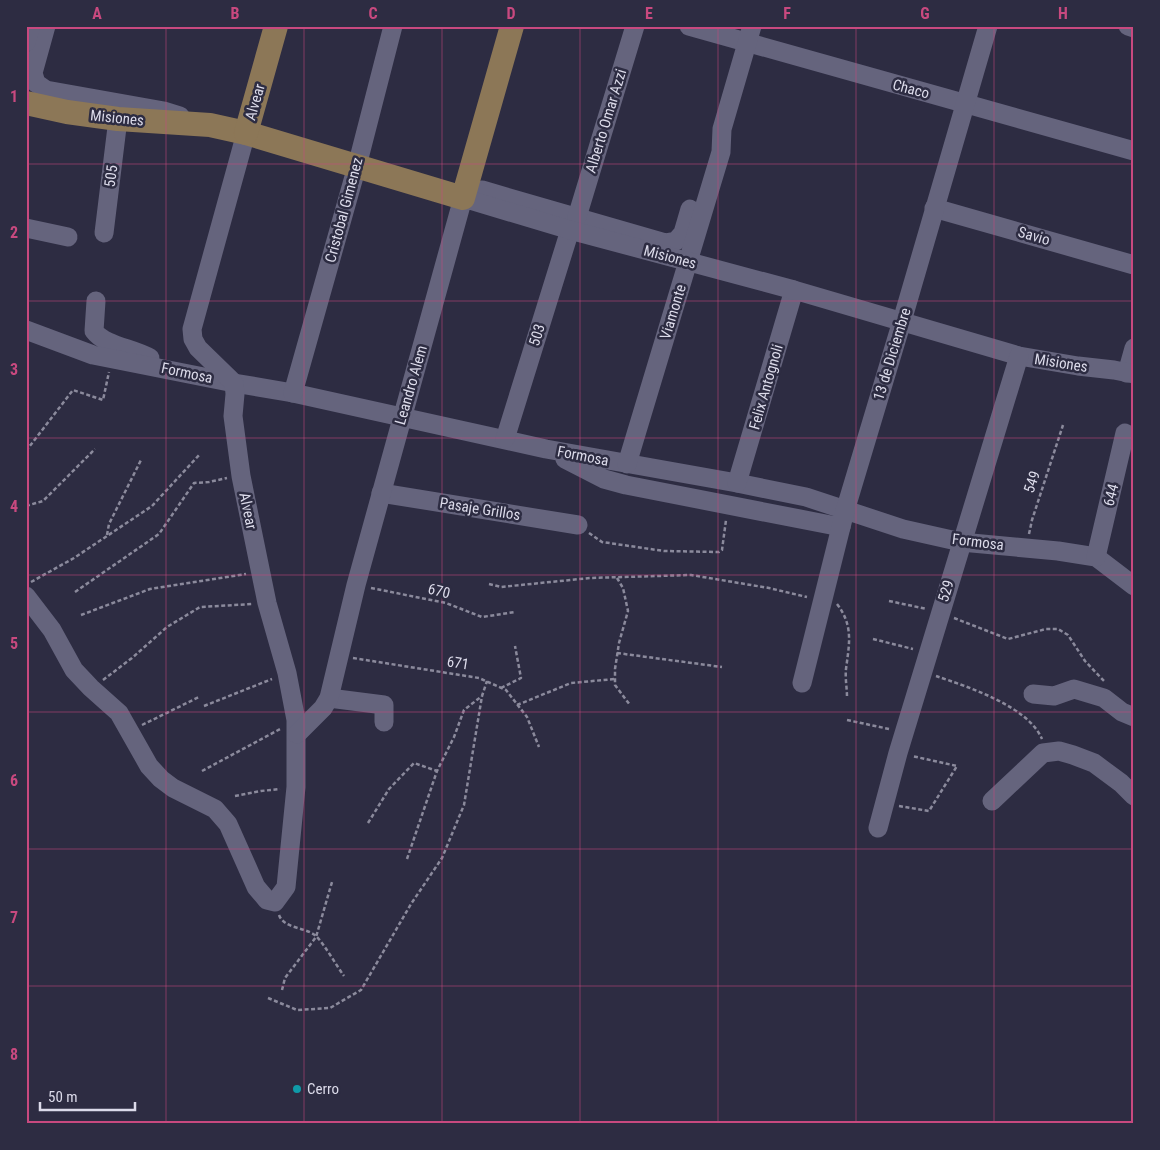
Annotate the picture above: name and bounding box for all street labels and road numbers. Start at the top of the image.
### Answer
street label: Alberto Omar Azzi [582,67,630,175]
street label: Chaco [891,75,931,103]
street label: Alvear [241,81,269,122]
street label: Misiones [89,106,145,130]
street label: Cristobal Gimenez [321,155,367,265]
street label: 505 [101,164,121,188]
street label: Savio [1016,223,1052,249]
street label: Misiones [642,241,698,273]
street label: Viamonte [656,282,690,342]
street label: 13 de Diciembre [869,306,915,402]
street label: 503 [525,322,549,348]
street label: Felix Antognoli [745,342,787,432]
street label: Leandro Alem [391,343,431,427]
street label: Misiones [1033,350,1089,376]
street label: Formosa [160,359,214,387]
street label: Formosa [556,442,610,470]
street label: 549 [1020,469,1044,495]
street label: 644 [1100,482,1122,508]
street label: Alvear [235,491,261,531]
street label: Pasaje Grillos [438,494,522,524]
street label: Formosa [951,530,1005,554]
street label: 529 [934,578,958,604]
street label: 670 [426,580,452,602]
street label: 671 [446,652,470,674]

